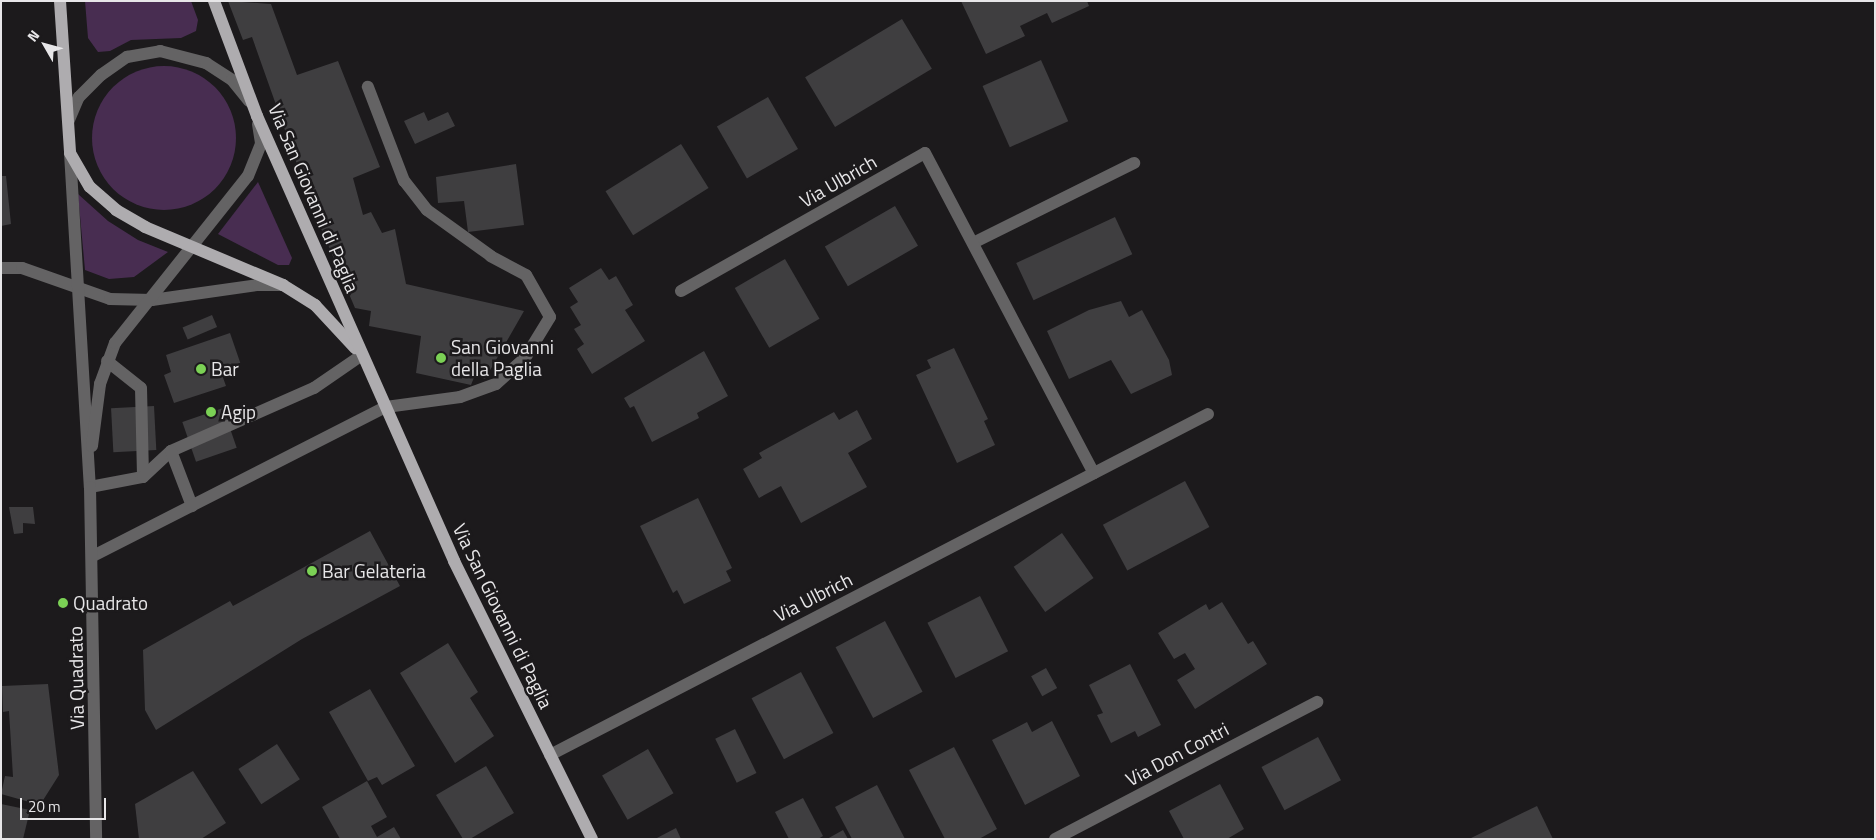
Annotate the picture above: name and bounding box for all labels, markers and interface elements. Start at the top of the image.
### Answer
north arrow [20,20,70,70]
text: N [22,25,44,46]
street label: Via San Giovanni di Paglia [264,100,364,296]
street label: Via Ulbrich [796,150,880,212]
place label: San Giovanni della Paglia [451,336,554,380]
marker: San Giovanni della Paglia [435,352,447,364]
place label: Bar [211,358,239,380]
marker: Bar [195,363,207,375]
place label: Agip [221,401,256,423]
marker: Agip [205,406,217,418]
street label: Via San Giovanni di Paglia [448,520,558,712]
place label: Bar Gelateria [322,560,426,582]
marker: Bar Gelateria [306,565,318,577]
street label: Via Ulbrich [770,568,856,626]
place label: Quadrato [73,592,148,614]
marker: Quadrato [57,597,69,609]
street label: Via Quadrato [64,626,88,730]
street label: Via Don Contri [1122,717,1232,791]
scale bar [22,788,109,820]
text: 20 m [28,795,61,818]

